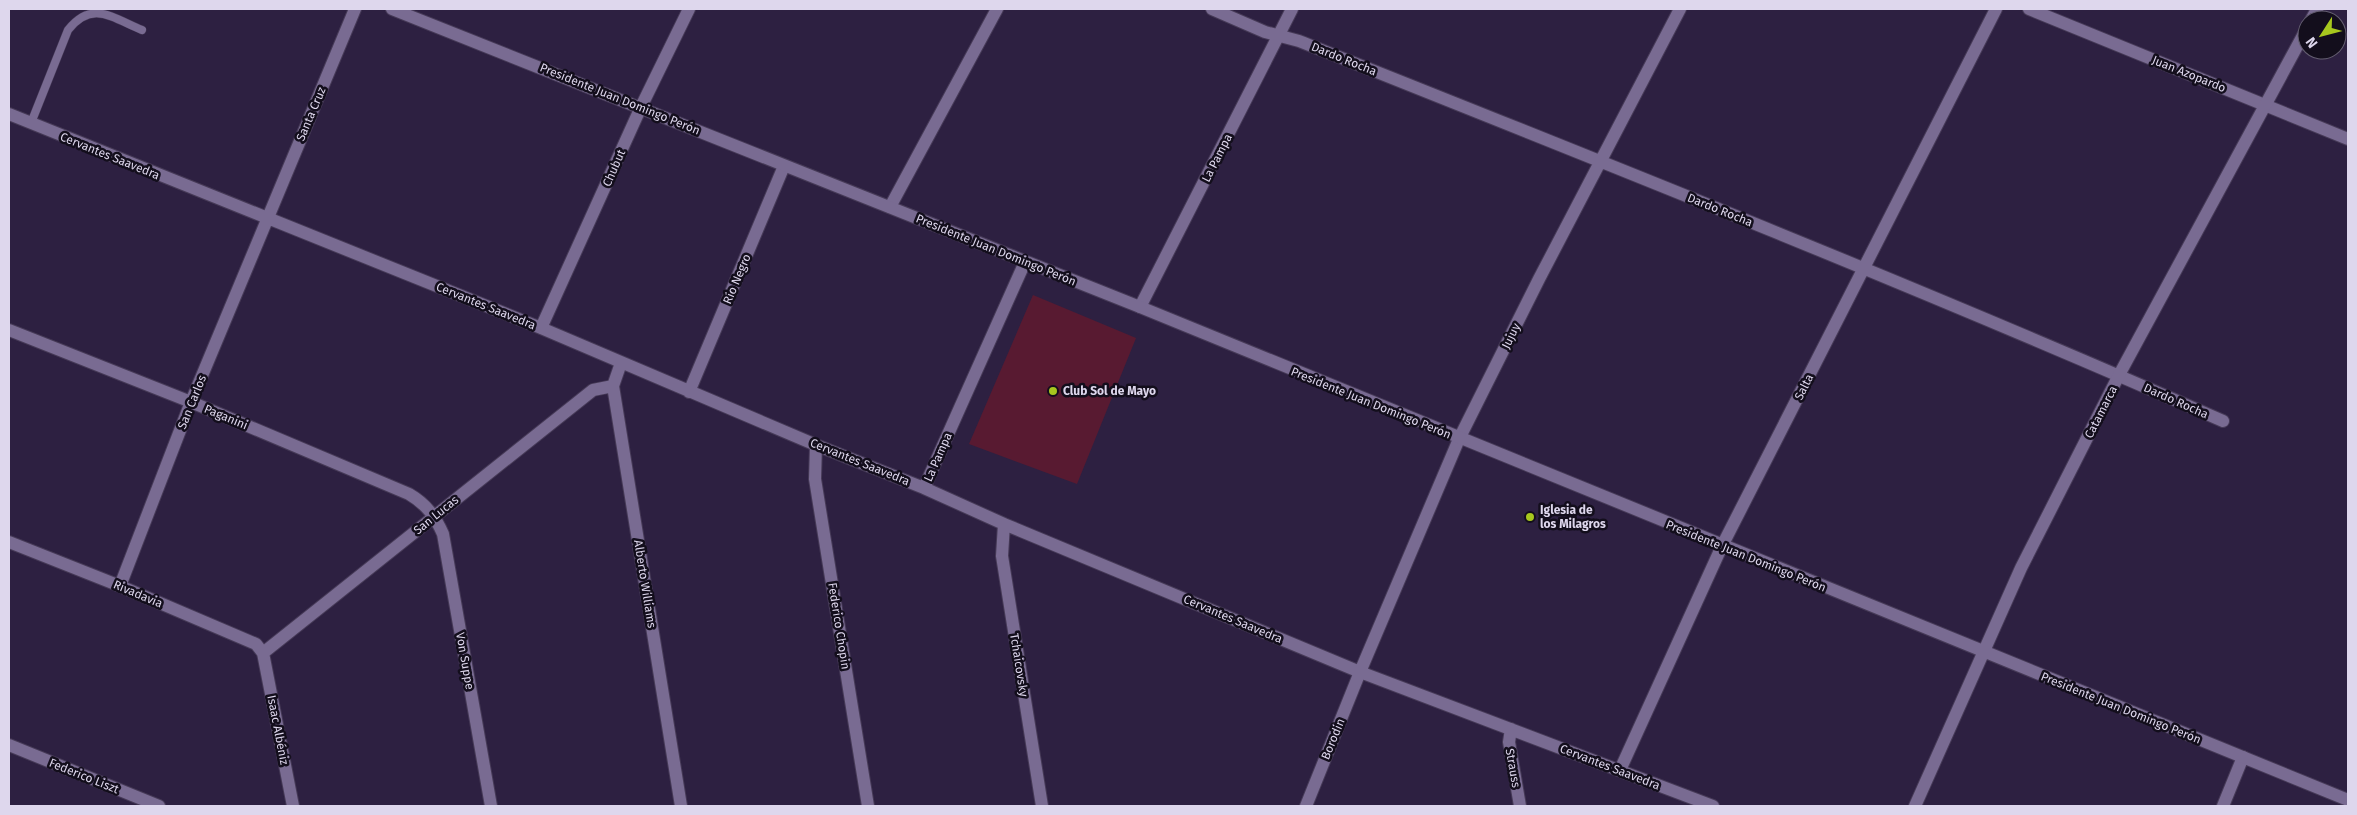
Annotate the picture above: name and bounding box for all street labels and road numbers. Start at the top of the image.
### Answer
street label: Dardo Rocha [1309,40,1379,78]
street label: Juan Azopardo [2150,53,2228,95]
street label: Presidente Juan Domingo Perón [538,60,702,138]
street label: Santa Cruz [293,85,329,143]
street label: Cervantes Saavedra [58,130,162,182]
street label: La Pampa [1199,132,1235,184]
street label: Chubut [600,147,629,189]
street label: Dardo Rocha [1685,191,1755,229]
street label: Presidente Juan Domingo Perón [914,211,1078,289]
street label: Río Negro [720,252,754,306]
street label: Cervantes Saavedra [434,280,538,332]
street label: Jujuy [1499,321,1523,351]
street label: Presidente Juan Domingo Perón [1289,364,1453,442]
street label: Salta [1792,372,1816,402]
street label: San Carlos [175,373,209,431]
street label: Dardo Rocha [2142,381,2210,421]
street label: Catamarca [2082,383,2120,441]
street label: Paganini [202,402,250,432]
street label: La Pampa [921,430,955,484]
street label: Cervantes Saavedra [808,436,912,488]
street label: San Lucas [411,492,462,537]
street label: Presidente Juan Domingo Perón [1664,517,1828,595]
street label: Alberto Williams [631,539,659,630]
street label: Rivadavia [111,577,165,611]
street label: Federico Chopin [825,582,853,670]
street label: Cervantes Saavedra [1181,592,1285,646]
street label: Von Suppe [453,631,477,691]
street label: Tchaicovsky [1007,632,1031,698]
street label: Presidente Juan Domingo Perón [2039,669,2203,747]
street label: Isaac Albéniz [264,694,292,766]
street label: Borodin [1318,716,1348,762]
street label: Cervantes Saavedra [1558,741,1662,793]
street label: Strauss [1503,747,1523,789]
street label: Federico Liszt [47,756,122,797]

